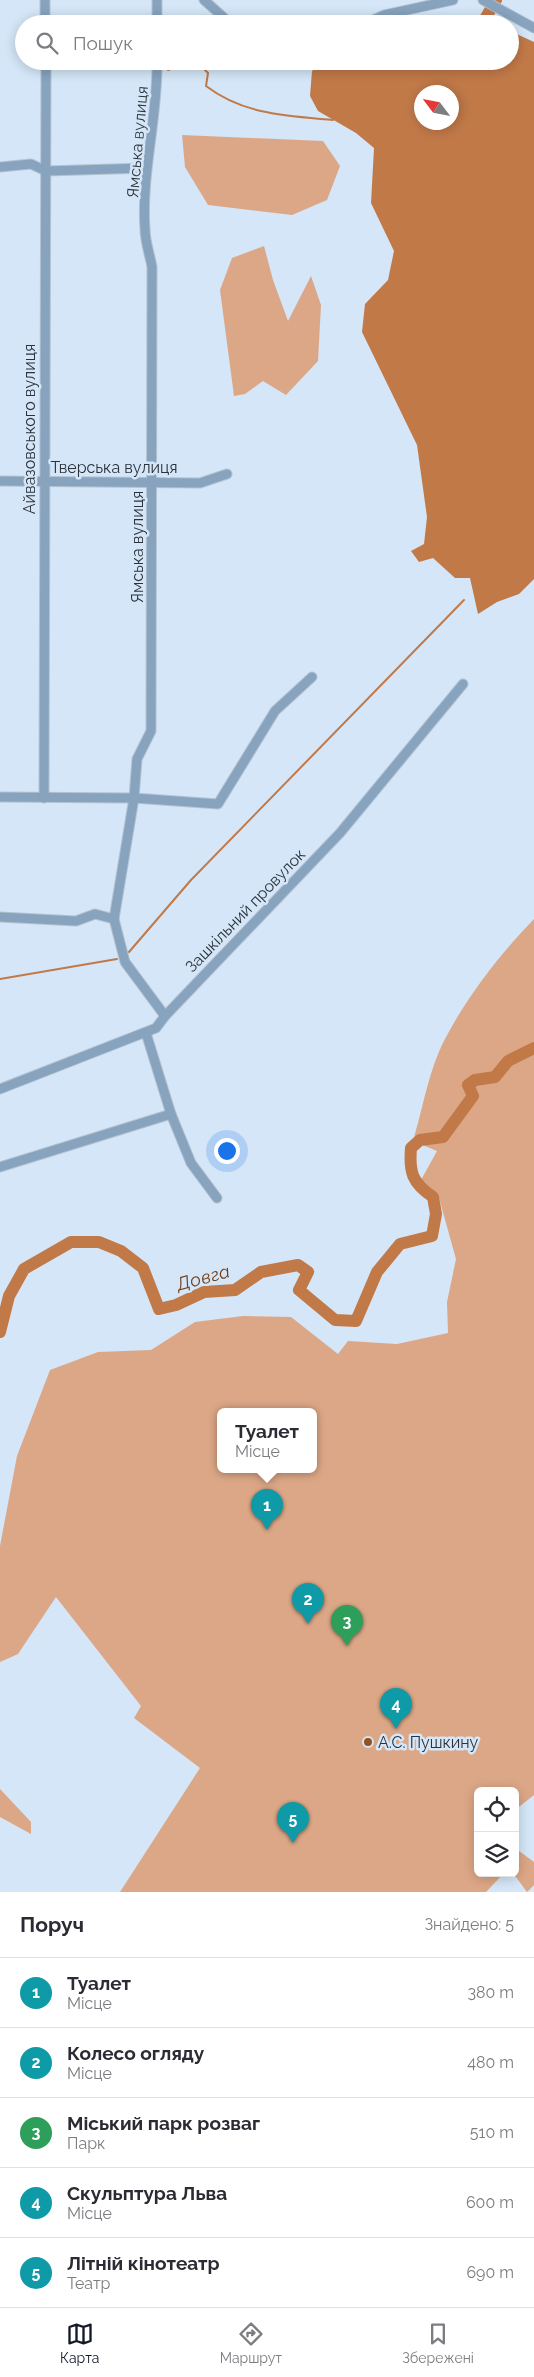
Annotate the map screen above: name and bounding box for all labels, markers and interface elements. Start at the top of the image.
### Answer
search box [15,15,519,70]
icon: search [33,29,61,57]
text: Пошук [73,32,133,54]
street label: Ямська вулиця [123,85,152,199]
north arrow [414,85,459,130]
street label: Айвазовського вулиця [20,344,39,514]
street label: Тверська вулиця [50,458,178,477]
street label: Ямська вулиця [128,491,147,603]
street label: Зашкільний провулок [182,845,309,976]
your location [214,1138,240,1164]
water label: Довга [173,1260,232,1295]
popup [217,1408,317,1473]
text: Туалет [235,1420,299,1442]
text: Місце [235,1442,280,1461]
pin: 1 [251,1489,283,1530]
pin: 2 [292,1583,324,1624]
pin: 3 [331,1605,363,1646]
pin: 4 [380,1688,412,1729]
place label: А.С. Пушкину [378,1733,479,1752]
marker: А.С. Пушкину [362,1736,374,1748]
map controls [474,1787,519,1877]
button: locate [474,1787,519,1832]
pin: 5 [277,1802,309,1843]
button: layers [474,1832,519,1877]
text: Поруч [20,1912,84,1937]
text: Знайдено: 5 [424,1915,514,1934]
text: Туалет [67,1972,131,1994]
text: 1 [32,1983,40,2002]
text: 380 m [467,1983,514,2002]
text: Місце [67,1994,112,2013]
text: Колесо огляду [67,2042,204,2064]
text: 2 [31,2053,41,2072]
text: 480 m [467,2053,514,2072]
text: Місце [67,2064,112,2083]
text: Міський парк розваг [67,2112,260,2134]
text: 3 [32,2123,40,2142]
text: 510 m [470,2123,514,2142]
text: Парк [67,2134,105,2153]
text: Скульптура Льва [67,2182,227,2204]
text: 4 [31,2193,41,2212]
text: 600 m [466,2193,514,2212]
text: Місце [67,2204,112,2223]
text: Літній кінотеатр [67,2252,220,2274]
text: 5 [32,2263,40,2282]
text: 690 m [466,2263,514,2282]
text: Театр [67,2274,110,2293]
tab: Карта [60,2320,100,2366]
tab: Маршрут [220,2320,282,2366]
tab: Збережені [402,2320,474,2366]

